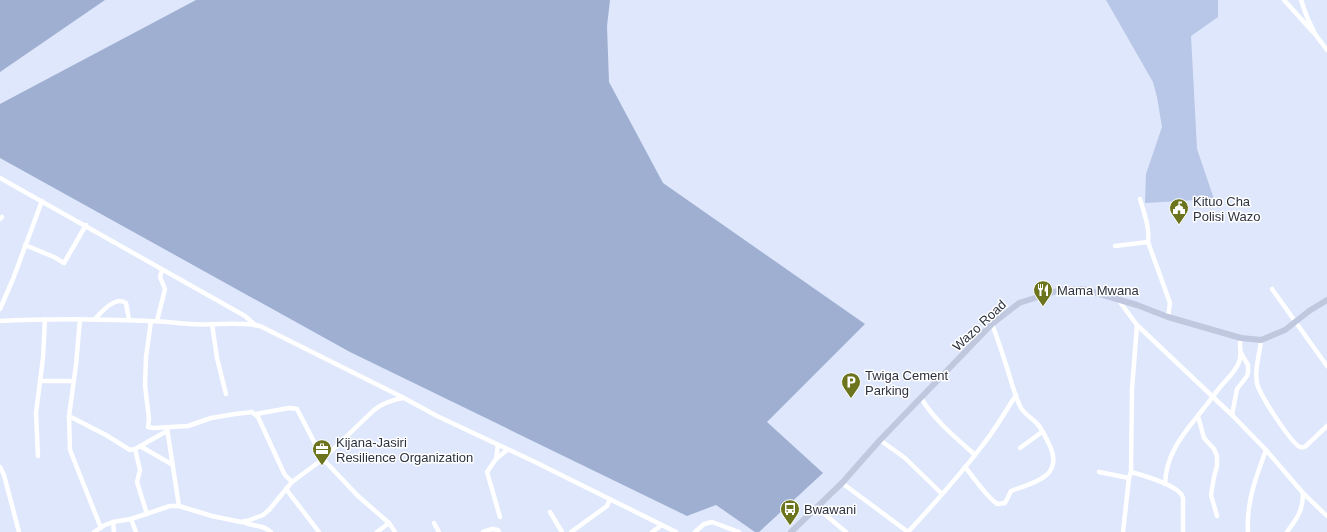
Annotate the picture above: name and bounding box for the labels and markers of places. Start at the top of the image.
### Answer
place label: Kituo Cha Polisi Wazo [1193,194,1260,224]
public building icon: Kituo Cha Polisi Wazo [1168,197,1190,225]
restaurant icon: Mama Mwana [1032,279,1054,307]
place label: Mama Mwana [1057,283,1139,298]
place label: Twiga Cement Parking [865,368,948,398]
parking icon: Twiga Cement Parking [840,371,862,399]
place label: Kijana-Jasiri Resilience Organization [336,435,473,465]
office icon: Kijana-Jasiri Resilience Organization [311,438,333,466]
bus stop icon: Bwawani [779,498,801,526]
place label: Bwawani [804,502,856,517]

